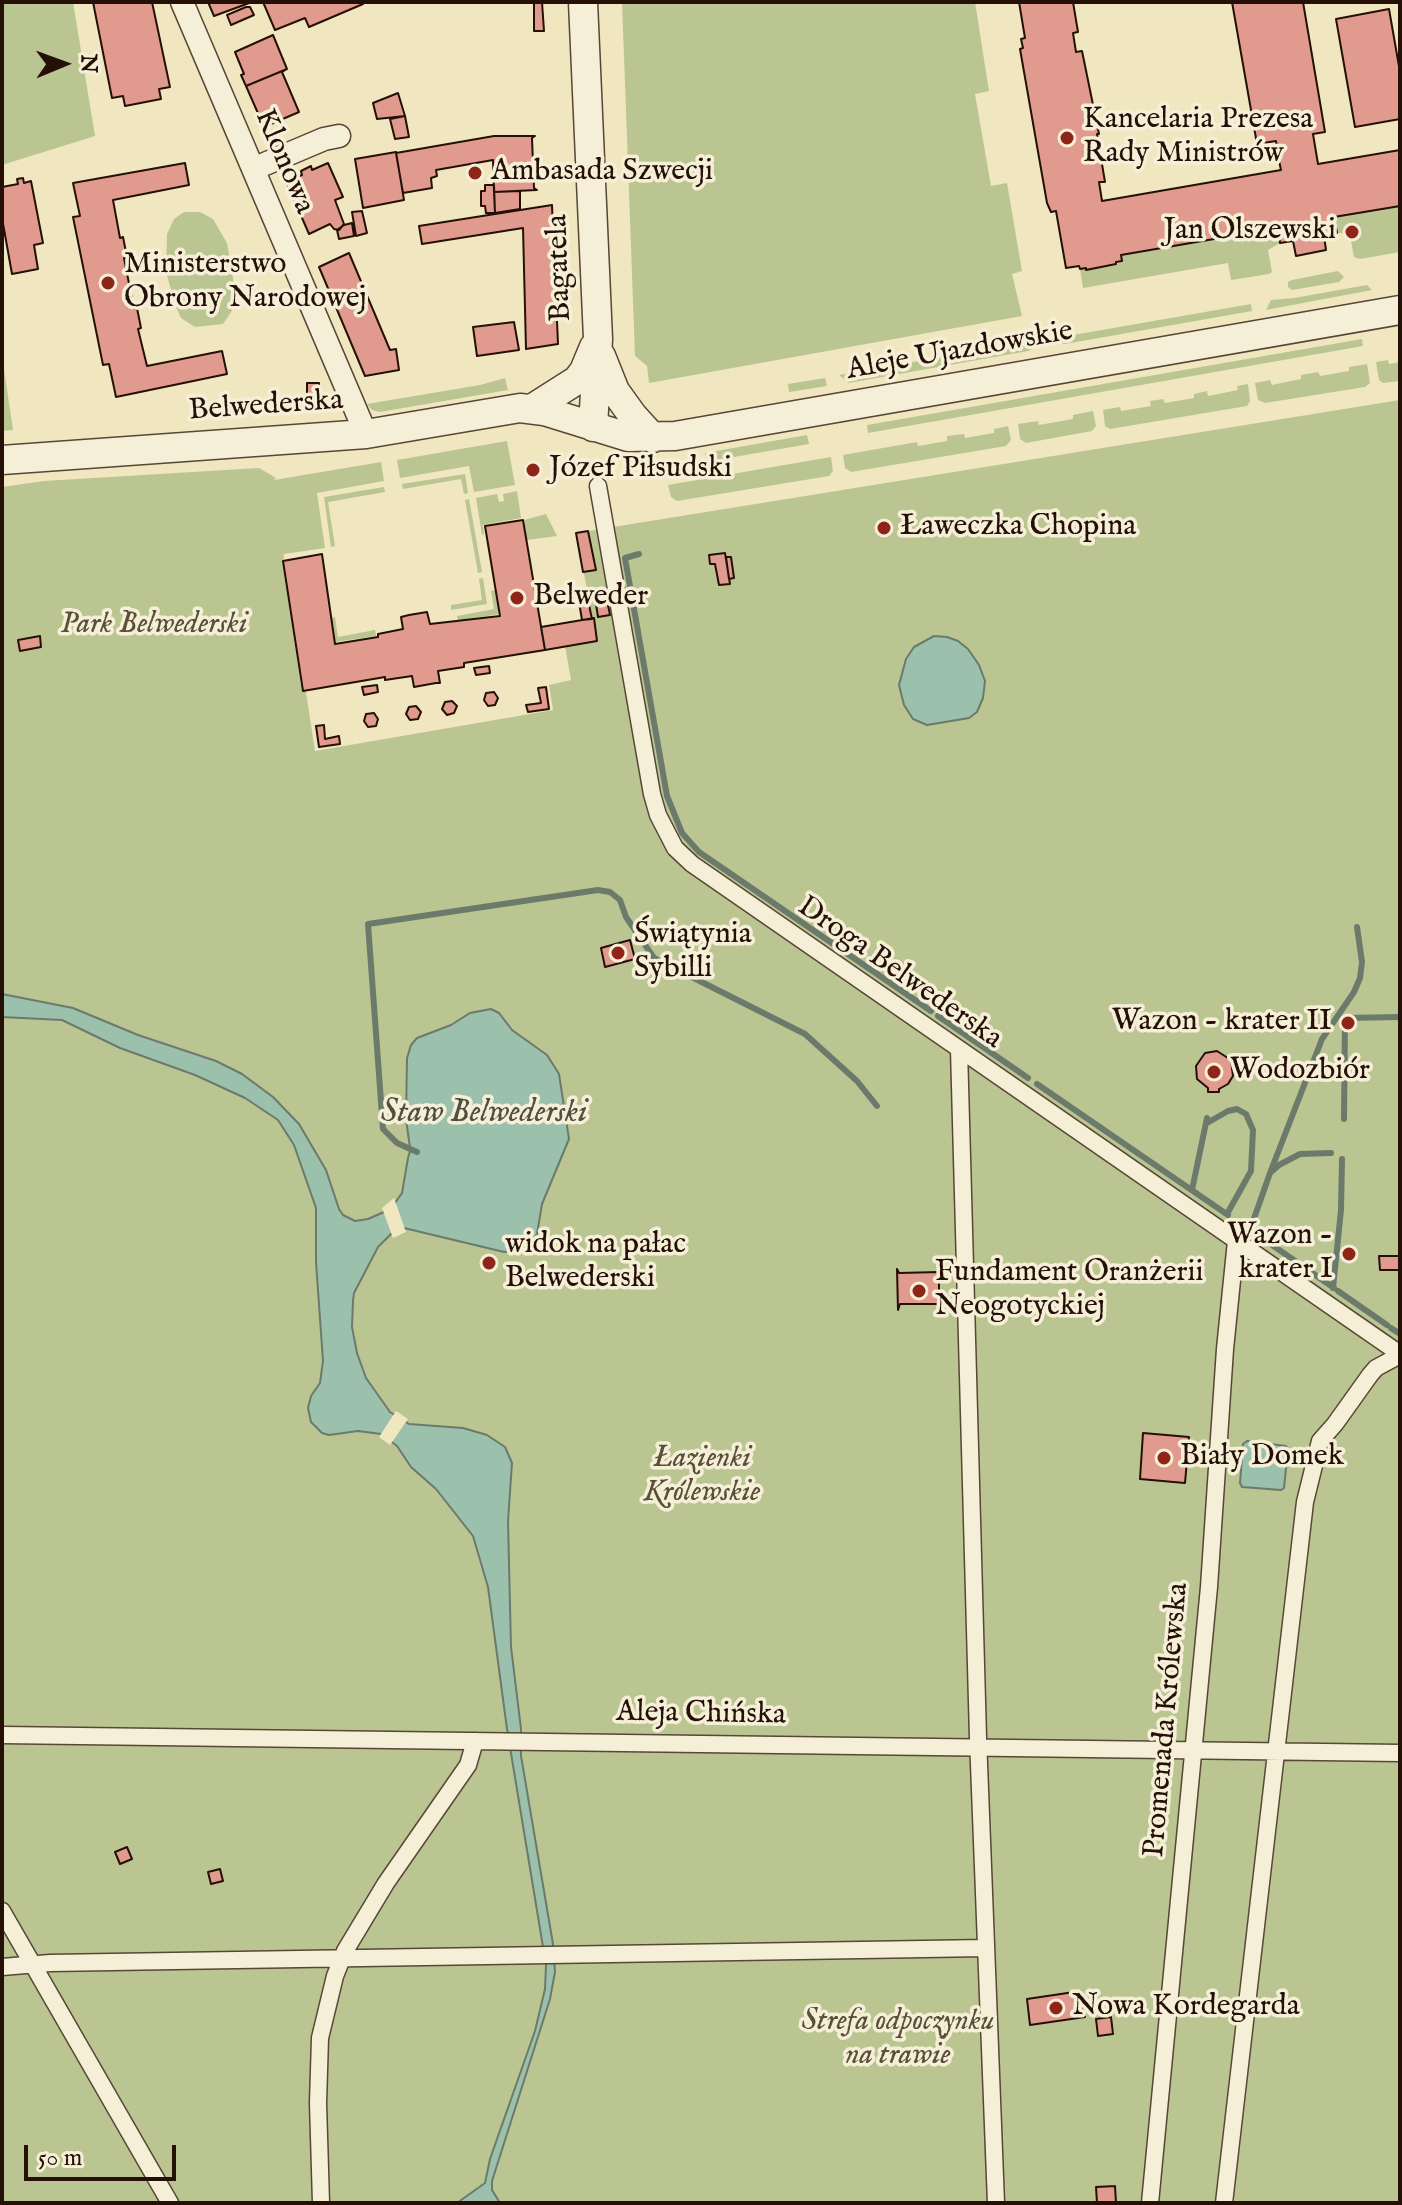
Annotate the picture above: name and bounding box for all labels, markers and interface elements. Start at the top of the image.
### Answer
north arrow [24,24,104,104]
text: N [74,54,102,73]
place label: Kancelaria Prezesa Rady Ministrów [1083,103,1313,174]
street label: Klonowa [245,104,321,220]
marker: Kancelaria Prezesa Rady Ministrów [1058,129,1076,147]
place label: Ambasada Szwecji [491,155,713,191]
marker: Ambasada Szwecji [466,164,484,182]
street label: Bagatela [541,214,581,322]
place label: Jan Olszewski [1163,214,1336,250]
marker: Jan Olszewski [1343,223,1361,241]
place label: Ministerstwo Obrony Narodowej [124,248,367,318]
marker: Ministerstwo Obrony Narodowej [99,274,117,292]
street label: Aleje Ujazdowskie [844,314,1076,390]
street label: Belwederska [187,384,345,430]
place label: Józef Piłsudski [549,452,732,488]
marker: Józef Piłsudski [524,461,542,479]
place label: Ławeczka Chopina [900,510,1136,546]
marker: Ławeczka Chopina [875,519,893,537]
place label: Belweder [533,580,648,616]
marker: Belweder [508,589,526,607]
park label: Park Belwederski [61,608,247,644]
street label: Droga Belwederska [790,890,1008,1058]
place label: Świątynia Sybilli [634,918,752,988]
marker: Świątynia Sybilli [609,944,627,962]
place label: Wazon - krater II [1112,1005,1332,1041]
marker: Wazon - krater II [1339,1014,1357,1032]
place label: Wodozbiór [1230,1054,1370,1090]
marker: Wodozbiór [1205,1063,1223,1081]
water label: Staw Belwederski [381,1095,587,1133]
place label: Wazon - krater I [1227,1219,1333,1290]
place label: widok na pałac Belwederski [505,1228,686,1298]
marker: Wazon - krater I [1340,1245,1358,1263]
marker: widok na pałac Belwederski [480,1254,498,1272]
place label: Fundament Oranżerii Neogotyckiej [935,1256,1203,1326]
marker: Fundament Oranżerii Neogotyckiej [910,1282,928,1300]
place label: Biały Domek [1180,1440,1344,1476]
park label: Łazienki Królewskie [644,1442,760,1512]
marker: Biały Domek [1155,1449,1173,1467]
street label: Promenada Królewska [1138,1581,1198,1859]
street label: Aleja Chińska [616,1696,786,1734]
place label: Nowa Kordegarda [1072,1990,1300,2026]
marker: Nowa Kordegarda [1047,1999,1065,2017]
park label: Strefa odpoczynku na trawie [801,2005,995,2076]
scale bar [28,2129,180,2179]
text: 50 m [38,2143,82,2174]

